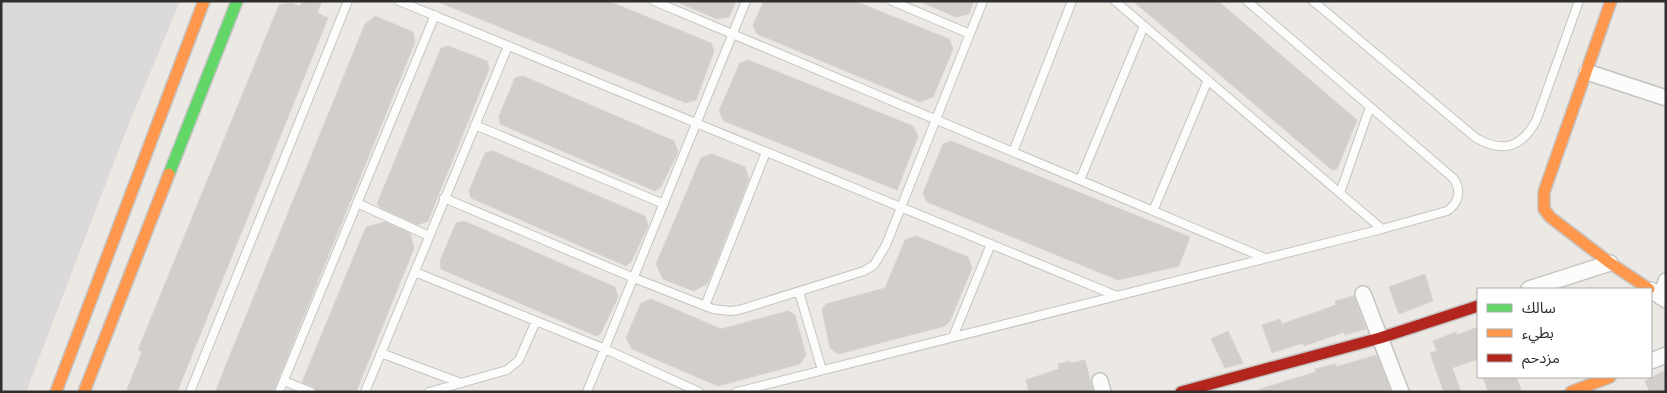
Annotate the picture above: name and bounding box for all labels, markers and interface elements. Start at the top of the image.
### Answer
legend [1477,288,1652,378]
text: سالك [1522,299,1556,316]
text: بطيء [1522,324,1554,344]
text: مزدحم [1522,349,1560,369]

